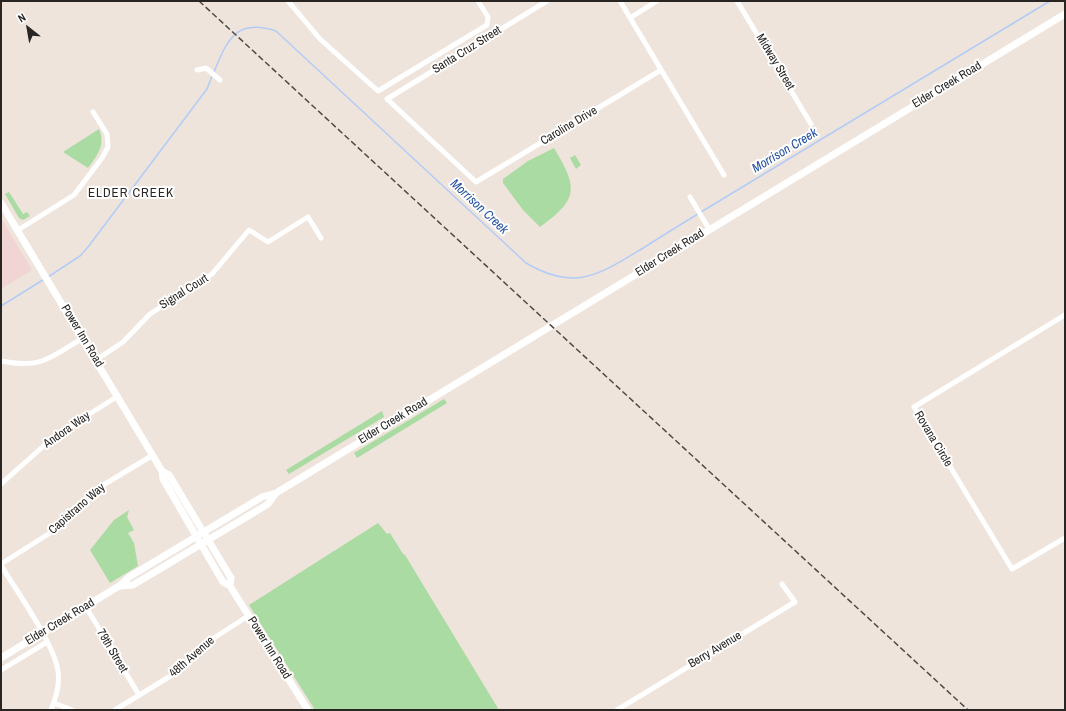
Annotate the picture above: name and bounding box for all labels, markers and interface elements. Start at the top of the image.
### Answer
north arrow [8,8,48,48]
text: N [15,10,28,25]
street label: Santa Cruz Street [430,23,504,77]
street label: Midway Street [753,31,797,93]
street label: Elder Creek Road [910,59,984,111]
street label: Caroline Drive [538,103,600,149]
water label: Morrison Creek [750,125,820,177]
water label: Morrison Creek [447,176,511,238]
district label: ELDER CREEK [88,186,174,202]
street label: Elder Creek Road [633,226,707,280]
street label: Signal Court [157,271,211,313]
street label: Power Inn Road [58,302,106,370]
street label: Elder Creek Road [356,395,430,447]
street label: Andora Way [41,409,93,451]
street label: Rovana Circle [911,409,955,469]
street label: Capistrano Way [46,481,108,537]
street label: Elder Creek Road [23,596,97,648]
street label: Power Inn Road [244,614,294,682]
street label: 79th Street [93,627,131,675]
street label: Berry Avenue [686,629,744,671]
street label: 48th Avenue [166,633,218,681]

